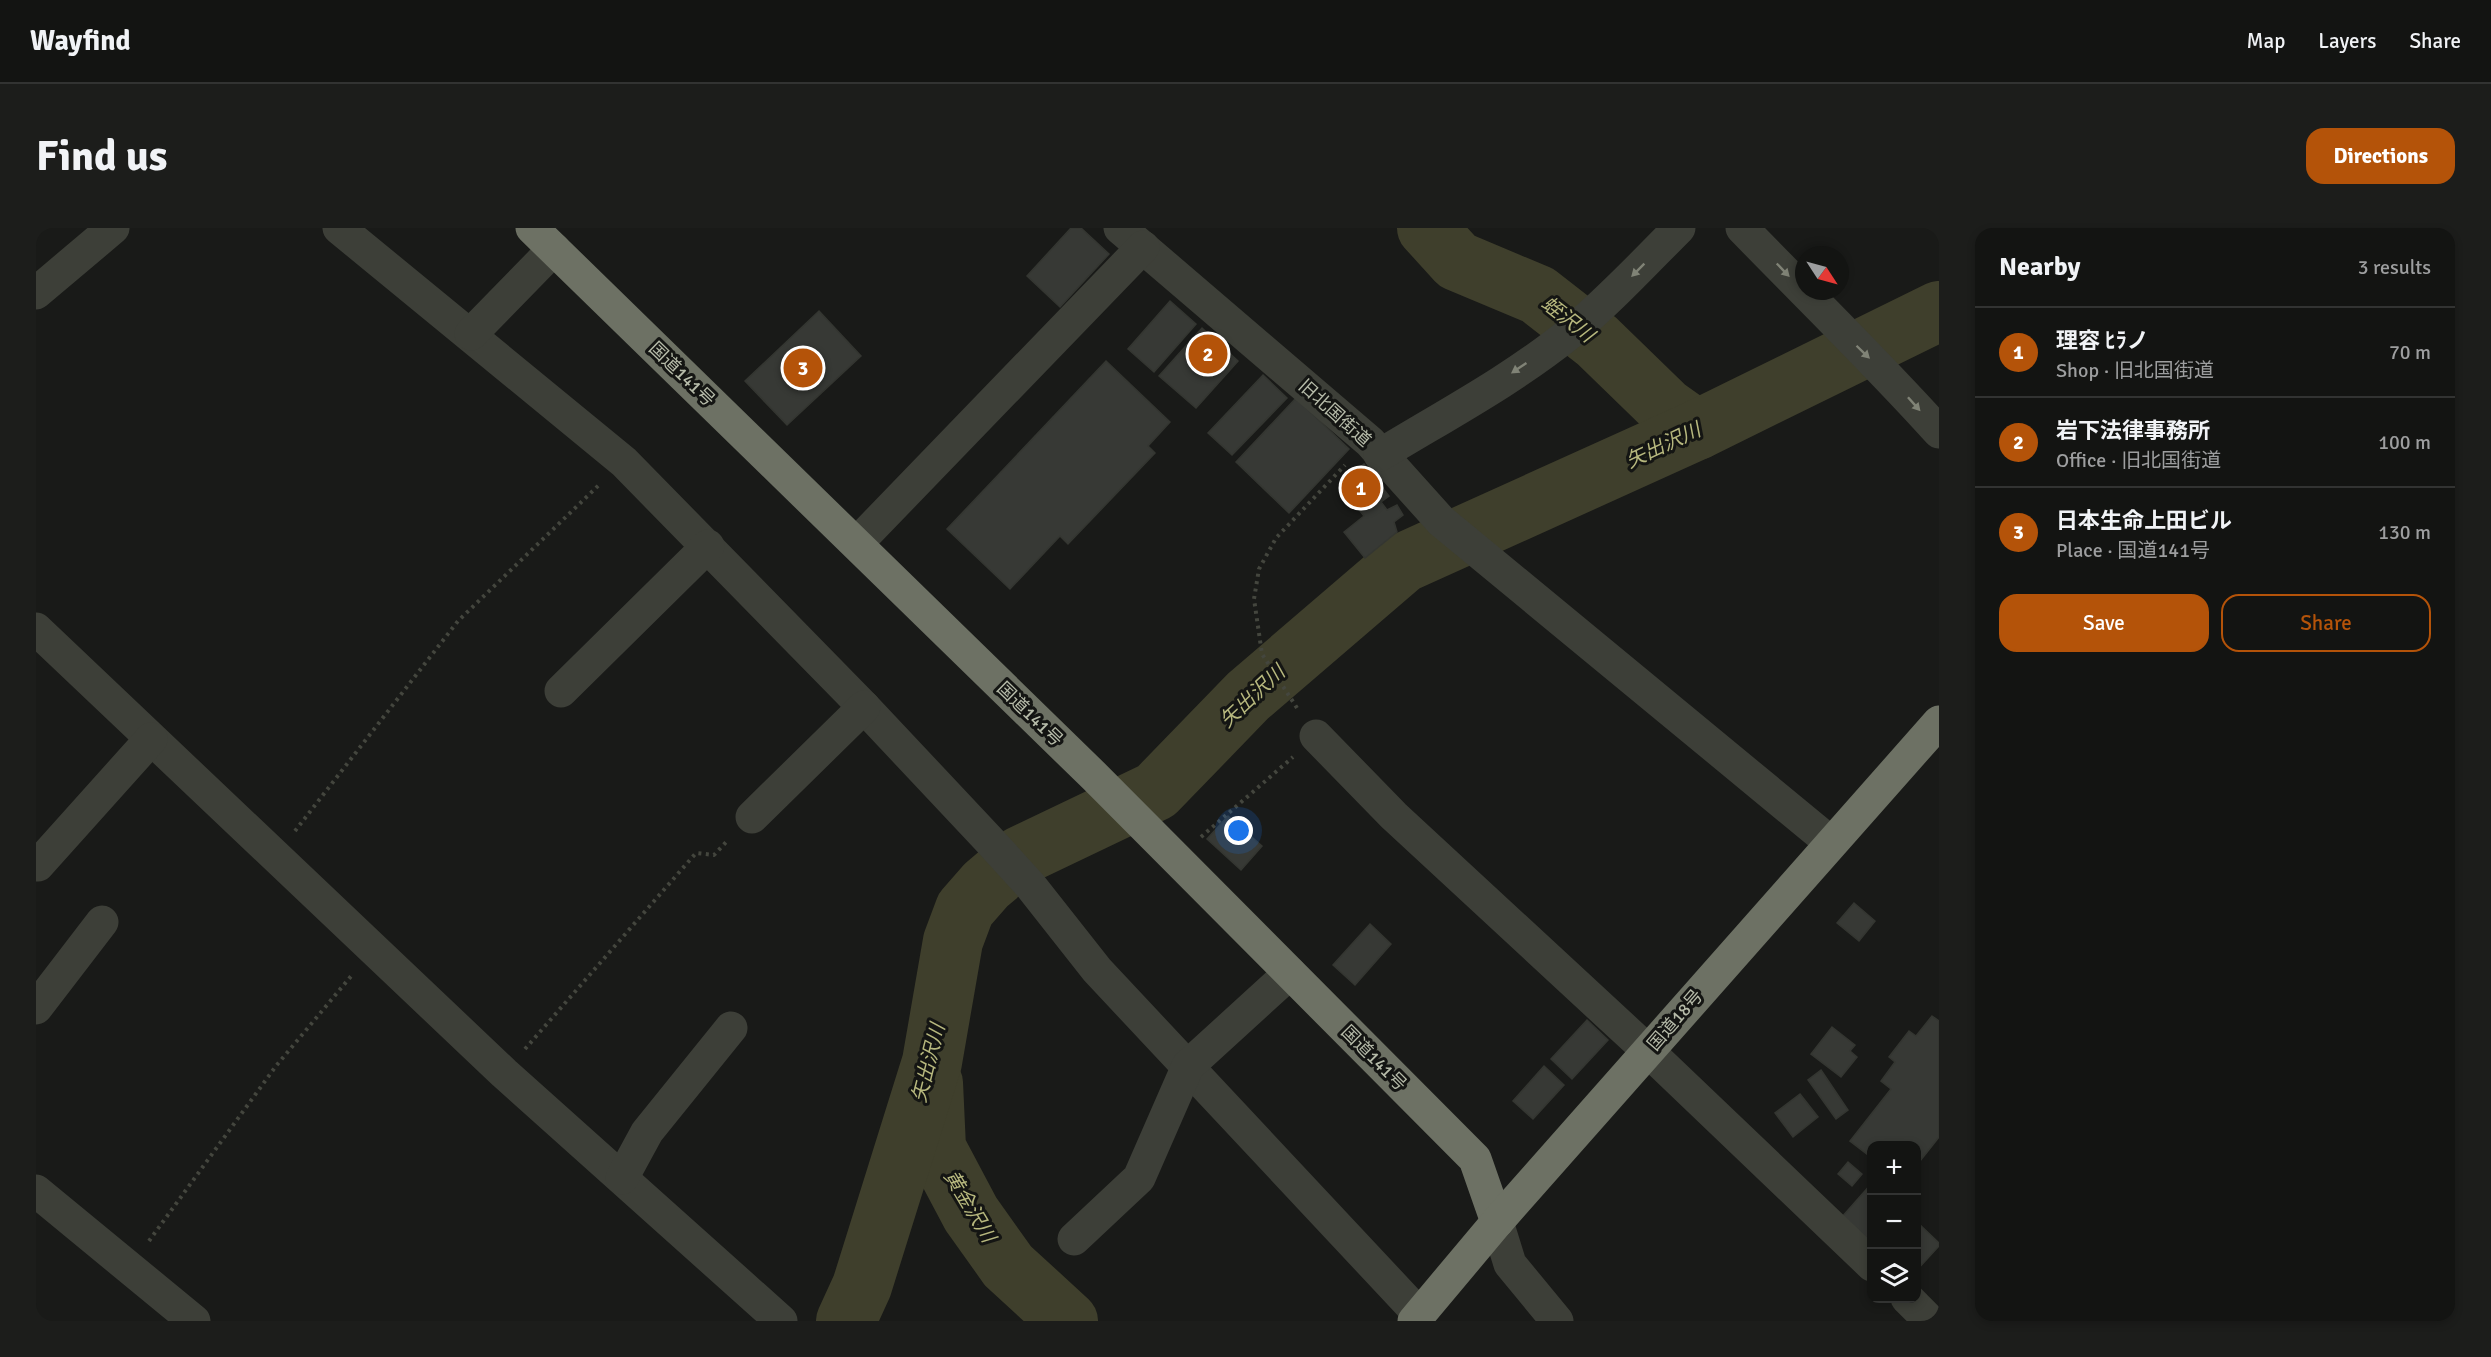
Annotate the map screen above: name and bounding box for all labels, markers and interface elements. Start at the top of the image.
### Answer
text: Wayfind [30,24,131,58]
text: Map [2247,28,2285,54]
text: Layers [2318,28,2376,54]
text: Share [2409,28,2461,54]
button: Directions [2306,128,2455,184]
text: Find us [36,131,167,182]
north arrow [1795,246,1849,300]
text: Nearby [1999,251,2080,283]
text: 3 results [2358,255,2431,280]
one-way arrow [1631,262,1645,276]
one-way arrow [1776,263,1790,278]
water label: 蛭沢川 [1536,291,1601,349]
text: 理容 ﾋﾗノ [2056,327,2149,354]
pin: 2 [1188,332,1228,376]
street label: 国道141号 [644,337,720,411]
text: 1 [2013,340,2024,365]
text: 70 m [2389,340,2431,365]
one-way arrow [1856,344,1870,358]
pin: 3 [784,346,822,390]
text: Shop · 旧北国街道 [2056,358,2214,383]
one-way arrow [1512,362,1528,374]
street label: 旧北国街道 [1294,375,1376,451]
one-way arrow [1907,396,1920,411]
water label: 矢出沢川 [1622,416,1707,474]
text: 岩下法律事務所 [2056,417,2210,444]
text: 2 [2013,430,2024,455]
text: 100 m [2378,430,2431,455]
text: Office · 旧北国街道 [2056,448,2221,473]
pin: 1 [1342,466,1380,510]
text: 日本生命上田ビル [2056,507,2232,534]
text: 3 [2013,520,2024,545]
text: 130 m [2378,520,2431,545]
text: Place · 国道141号 [2056,538,2210,563]
button: Save [1999,594,2209,652]
button: Share [2221,594,2431,652]
water label: 矢出沢川 [1215,659,1292,733]
street label: 国道141号 [992,677,1068,751]
your location [1224,816,1253,845]
street label: 国道18号 [1643,985,1707,1055]
water label: 矢出沢川 [907,1019,951,1105]
street label: 国道141号 [1337,1021,1411,1095]
map controls [1867,1141,1921,1303]
button: + [1867,1141,1921,1195]
water label: 黄金沢川 [938,1166,1002,1249]
button: − [1867,1195,1921,1249]
button: layers [1867,1249,1921,1303]

